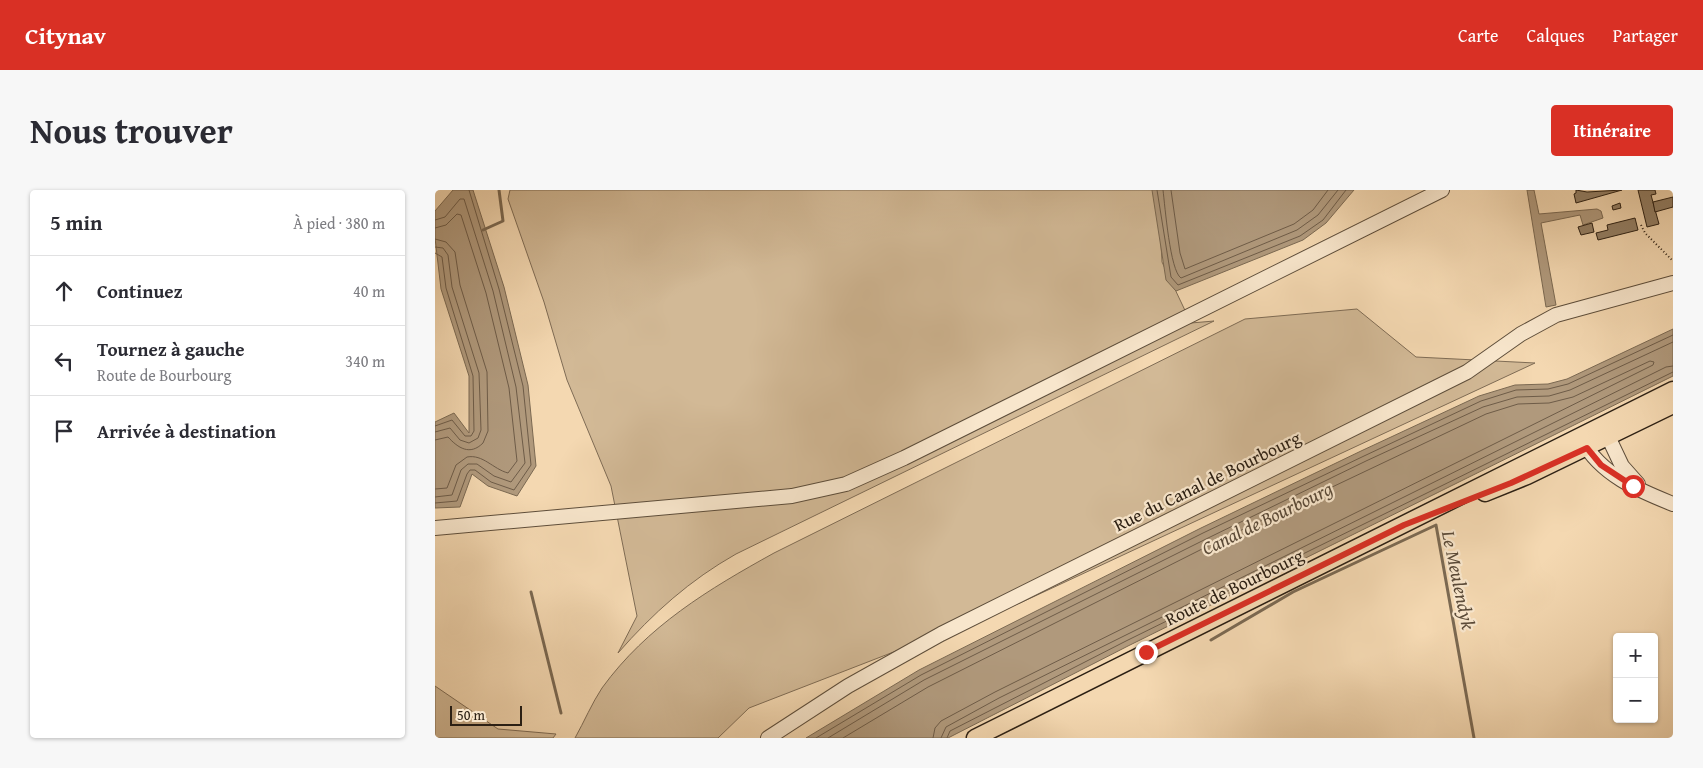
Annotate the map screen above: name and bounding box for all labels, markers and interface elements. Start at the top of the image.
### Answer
text: Citynav [25,18,106,53]
text: Carte [1458,22,1499,49]
text: Calques [1527,22,1585,49]
text: Partager [1613,22,1678,49]
text: Nous trouver [30,105,233,156]
button: Itinéraire [1551,105,1673,156]
text: 5 min [50,207,102,238]
text: À pied · 380 m [293,211,385,235]
icon: ahead [50,277,78,305]
text: Continuez [97,277,183,305]
text: 40 m [353,279,385,303]
text: Tournez à gauche [97,335,245,363]
icon: left [50,347,78,375]
text: 340 m [345,349,385,373]
text: Route de Bourbourg [97,363,231,387]
icon: arrive [50,417,78,445]
text: Arrivée à destination [97,417,276,445]
street label: Rue du Canal de Bourbourg [1110,426,1304,536]
route start [1622,475,1645,498]
water label: Canal de Bourbourg [1198,477,1336,559]
water label: Le Meulendyk [1435,527,1483,632]
street label: Route de Bourbourg [1160,542,1308,632]
map controls [1613,633,1658,723]
button: + [1613,633,1658,678]
route end [1135,641,1158,664]
button: − [1613,678,1658,723]
scale bar [450,703,523,726]
text: 50 m [457,705,485,725]

